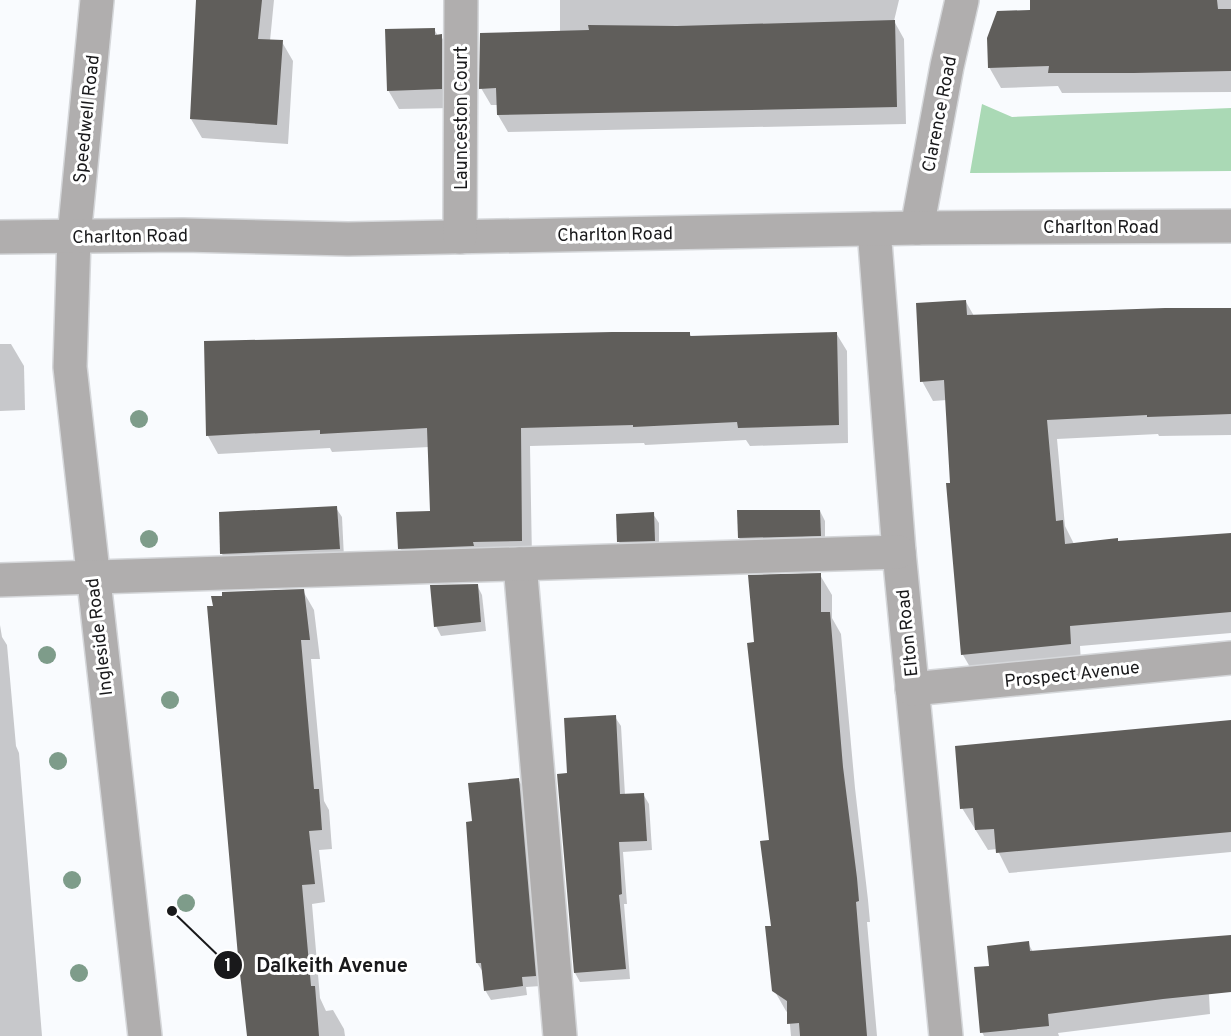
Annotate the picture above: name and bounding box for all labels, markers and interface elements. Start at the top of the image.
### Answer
street label: Launceston Court [451,46,474,190]
street label: Speedwell Road [69,54,106,185]
street label: Clarence Road [918,54,963,174]
street label: Charlton Road [1043,217,1159,240]
street label: Charlton Road [557,223,673,248]
street label: Charlton Road [72,225,188,250]
street label: Ingleside Road [82,577,119,697]
street label: Elton Road [892,588,925,678]
street label: Prospect Avenue [1003,657,1141,694]
callout: Dalkeith Avenue [213,946,420,984]
text: Dalkeith Avenue [256,954,408,980]
text: 1 [224,955,232,978]

